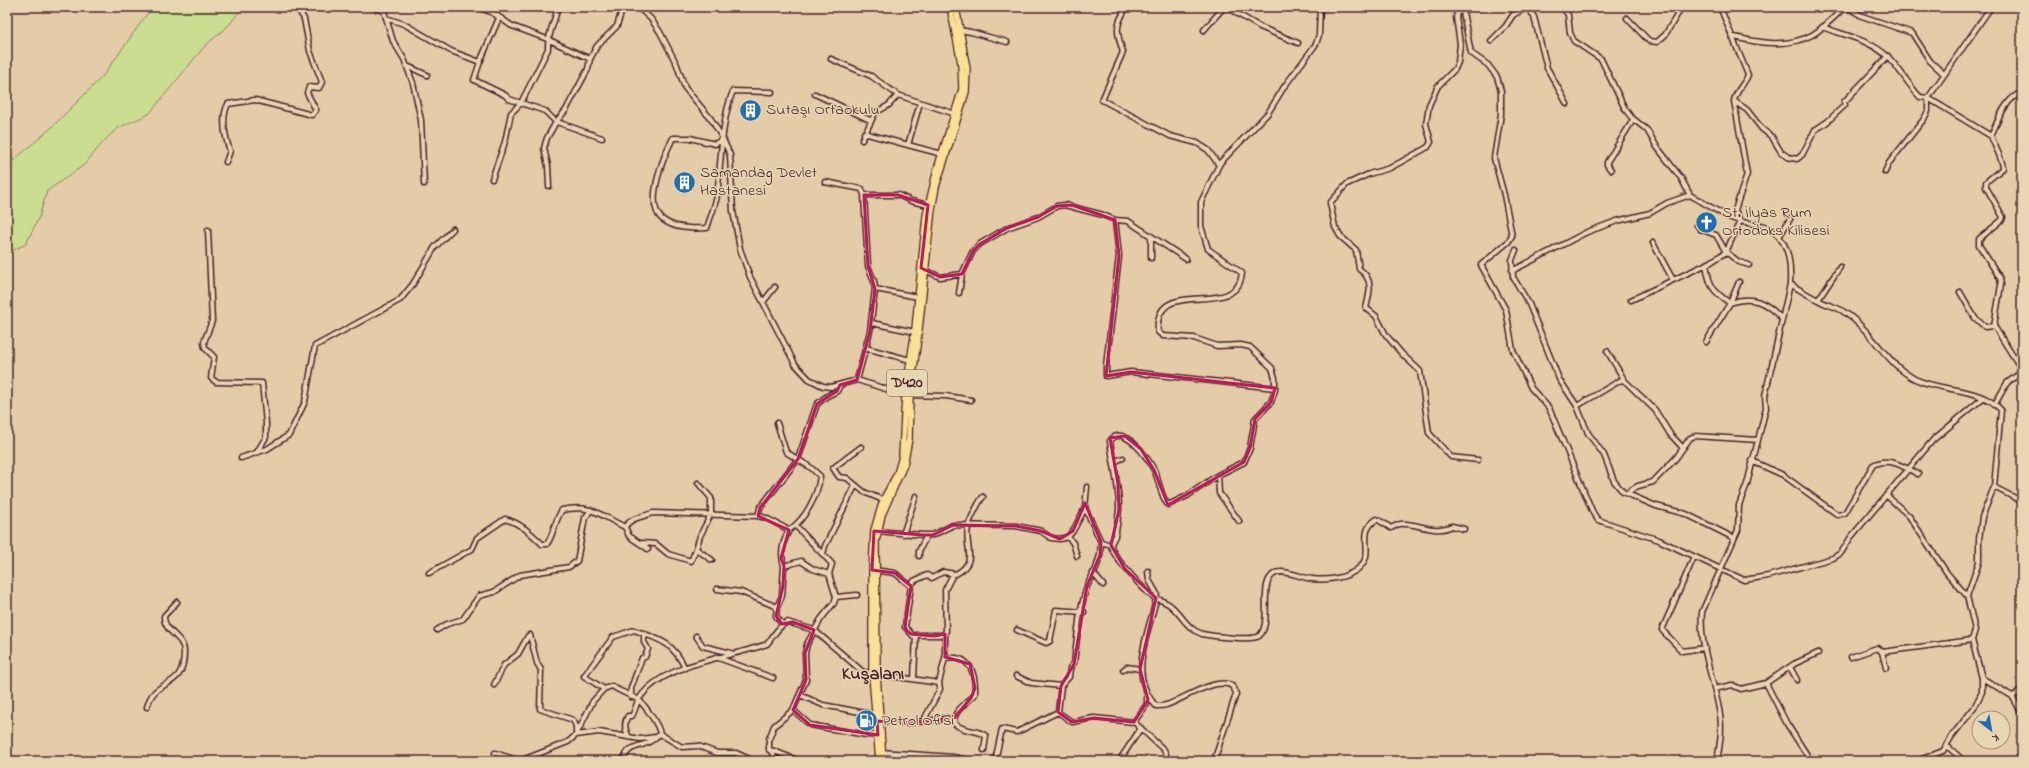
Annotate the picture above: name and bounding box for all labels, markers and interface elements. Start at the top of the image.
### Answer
building icon: Sutaşı Ortaokulu [737,97,763,123]
place label: Sutaşı Ortaokulu [766,98,880,122]
place label: Samandag Devlet Hastanesi [700,161,818,203]
building icon: Samandag Devlet Hastanesi [671,169,697,195]
place label: St. İlyas Rum Ortodoks Kilisesi [1722,201,1830,243]
church icon: St. İlyas Rum Ortodoks Kilisesi [1693,209,1719,235]
road number: D420 [887,370,927,396]
district label: Kuşalanı [842,662,904,688]
fuel station icon: Petrol Ofisi [854,708,880,734]
place label: Petrol Ofisi [882,709,954,733]
north arrow [1971,710,2011,750]
text: K [1989,729,2002,746]

